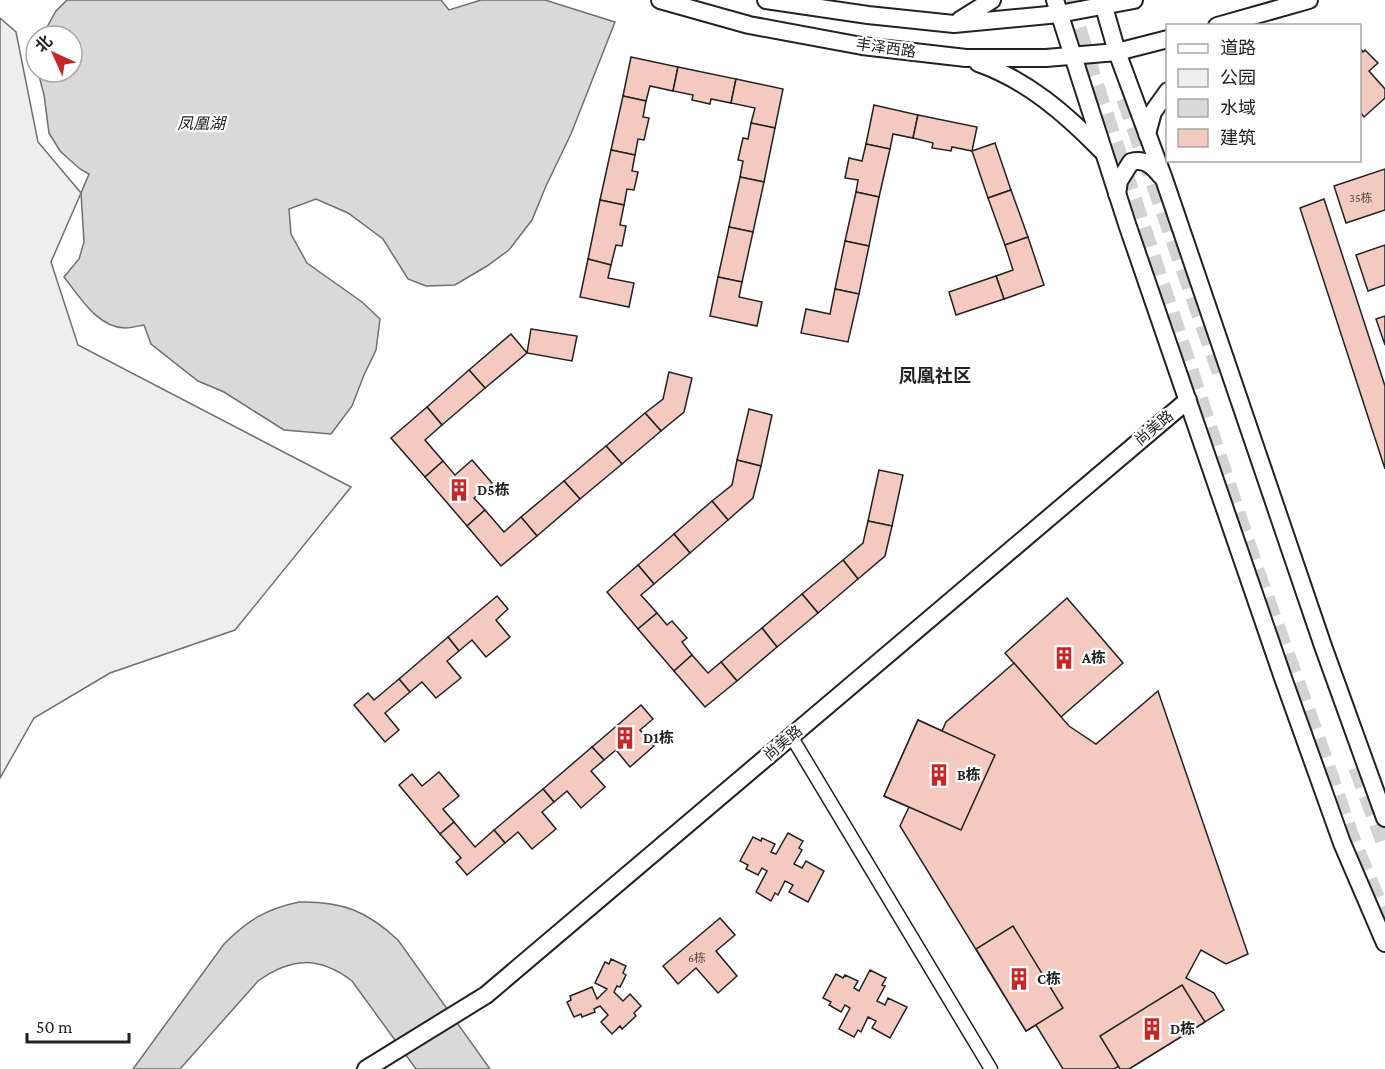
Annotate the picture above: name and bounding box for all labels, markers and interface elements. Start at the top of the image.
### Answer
north arrow [24,24,84,84]
legend [1166,24,1361,162]
text: 北 [32,32,55,55]
street label: 丰泽西路 [855,36,917,60]
text: 道路 [1220,38,1256,58]
text: 公园 [1220,68,1256,88]
text: 水域 [1220,98,1256,118]
water label: 凤凰湖 [177,115,228,132]
text: 建筑 [1220,128,1256,148]
house number: 35栋 [1349,191,1373,205]
district label: 凤凰社区 [899,366,971,386]
street label: 尚美路 [1132,407,1176,449]
building icon: D5栋 [446,477,472,503]
place label: D5栋 [477,481,510,498]
building icon: A栋 [1051,645,1077,671]
place label: A栋 [1081,649,1106,666]
street label: 尚美路 [761,722,805,764]
building icon: D1栋 [612,725,638,751]
place label: D1栋 [643,729,674,746]
building icon: B栋 [926,762,952,788]
place label: B栋 [957,766,981,783]
house number: 6栋 [688,951,706,965]
building icon: C栋 [1006,966,1032,992]
place label: C栋 [1037,970,1061,987]
scale bar [27,1006,129,1044]
building icon: D栋 [1139,1016,1165,1042]
text: 50 m [36,1017,73,1037]
place label: D栋 [1170,1020,1195,1037]

